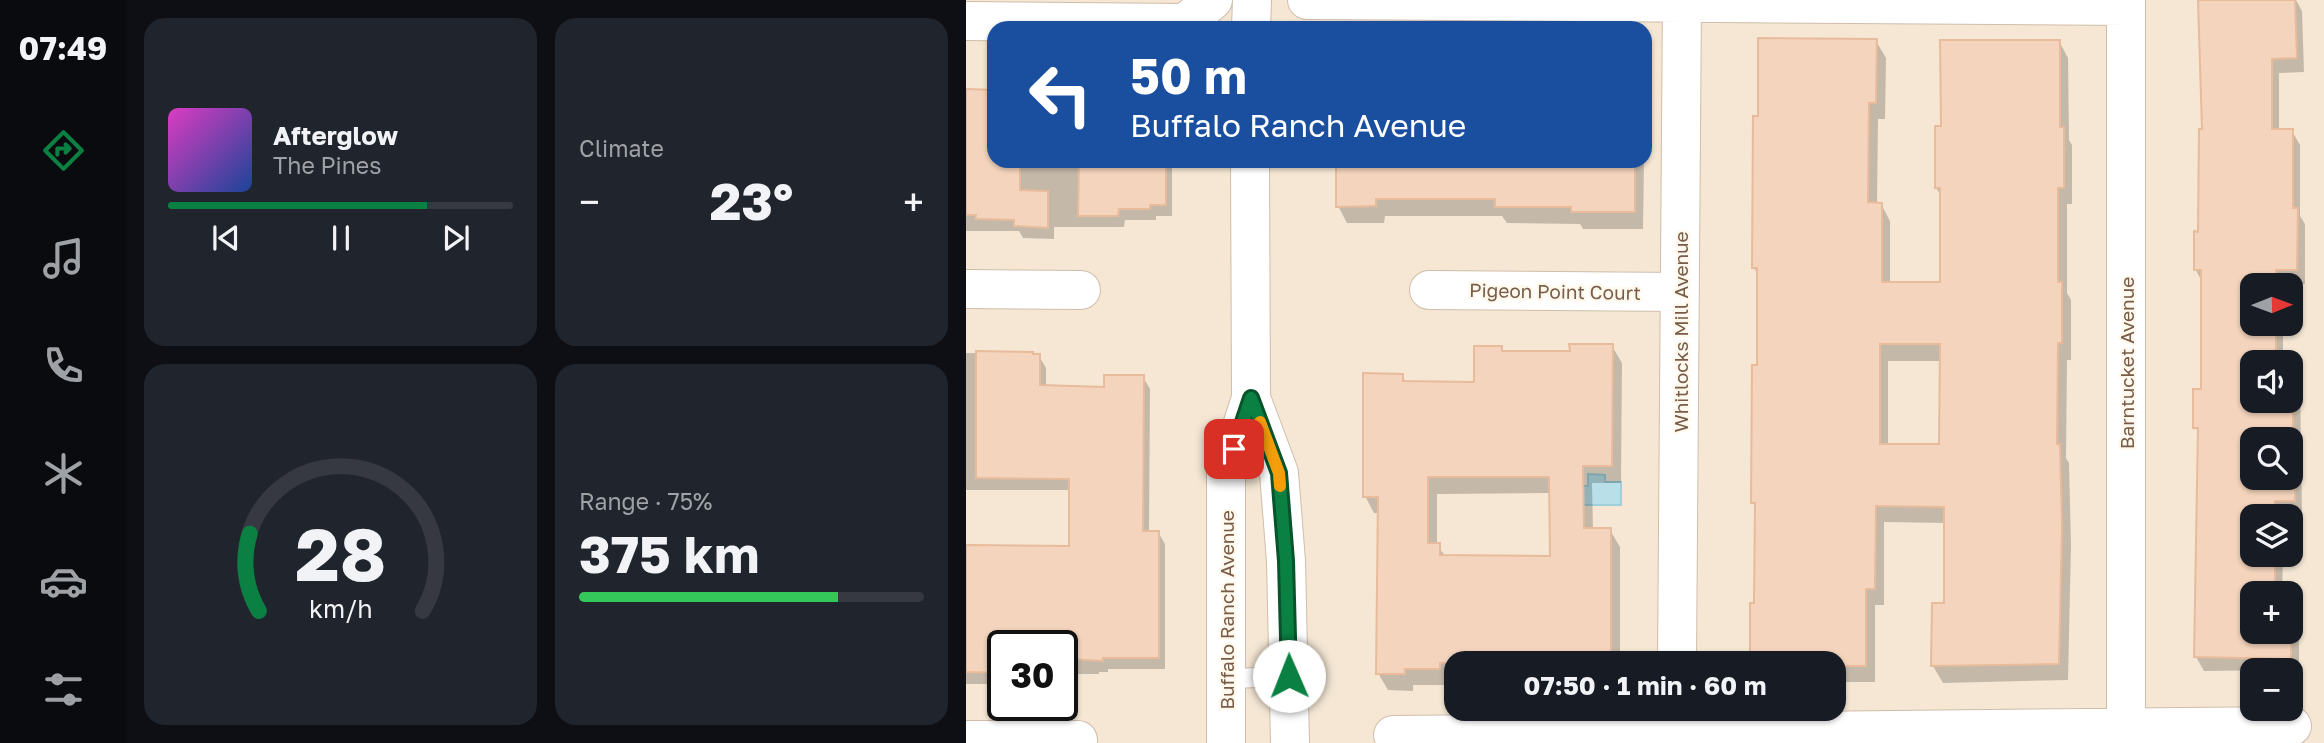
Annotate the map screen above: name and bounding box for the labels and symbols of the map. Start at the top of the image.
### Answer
street label: Whitlocks Mill Avenue [1669,231,1692,433]
north arrow [2240,273,2303,336]
street label: Barntucket Avenue [2115,277,2138,449]
street label: Pigeon Point Court [1469,278,1641,304]
pin [1204,419,1264,479]
street label: Buffalo Ranch Avenue [1215,510,1238,710]
speed limit sign: 30 [987,630,1078,721]
position arrow [1252,639,1326,713]

